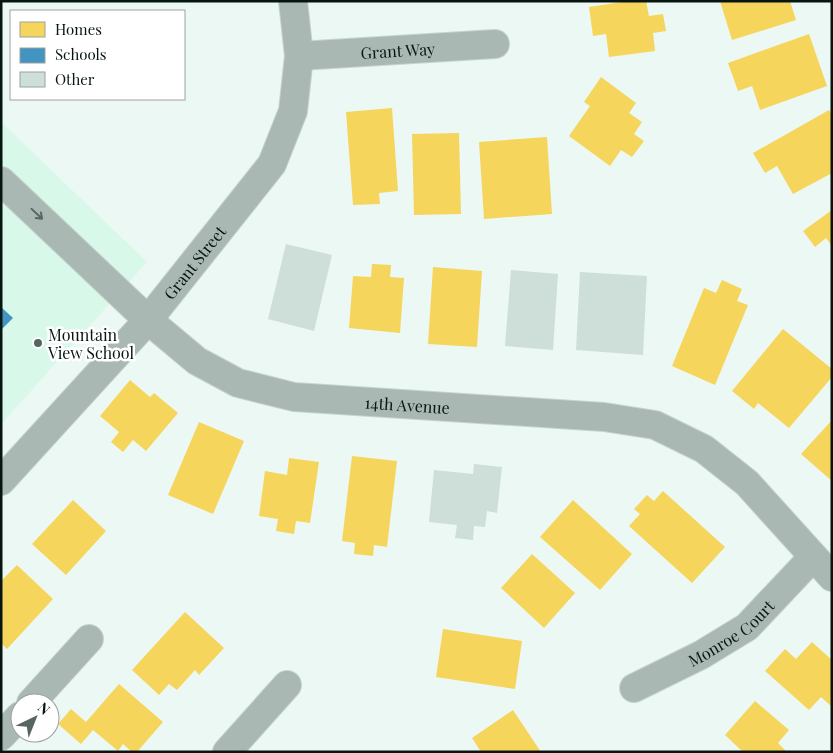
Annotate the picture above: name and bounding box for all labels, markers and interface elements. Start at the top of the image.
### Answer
legend [10,10,185,100]
text: Homes [55,19,102,39]
street label: Grant Way [360,37,436,63]
text: Schools [55,44,107,64]
text: Other [55,69,95,89]
one-way arrow [30,208,43,220]
street label: Grant Street [158,221,230,303]
place label: Mountain View School [47,324,134,363]
marker: Mountain View School [32,337,44,349]
street label: 14th Avenue [364,391,451,418]
street label: Monroe Court [684,595,778,670]
north arrow [10,693,60,743]
text: N [34,698,54,719]

